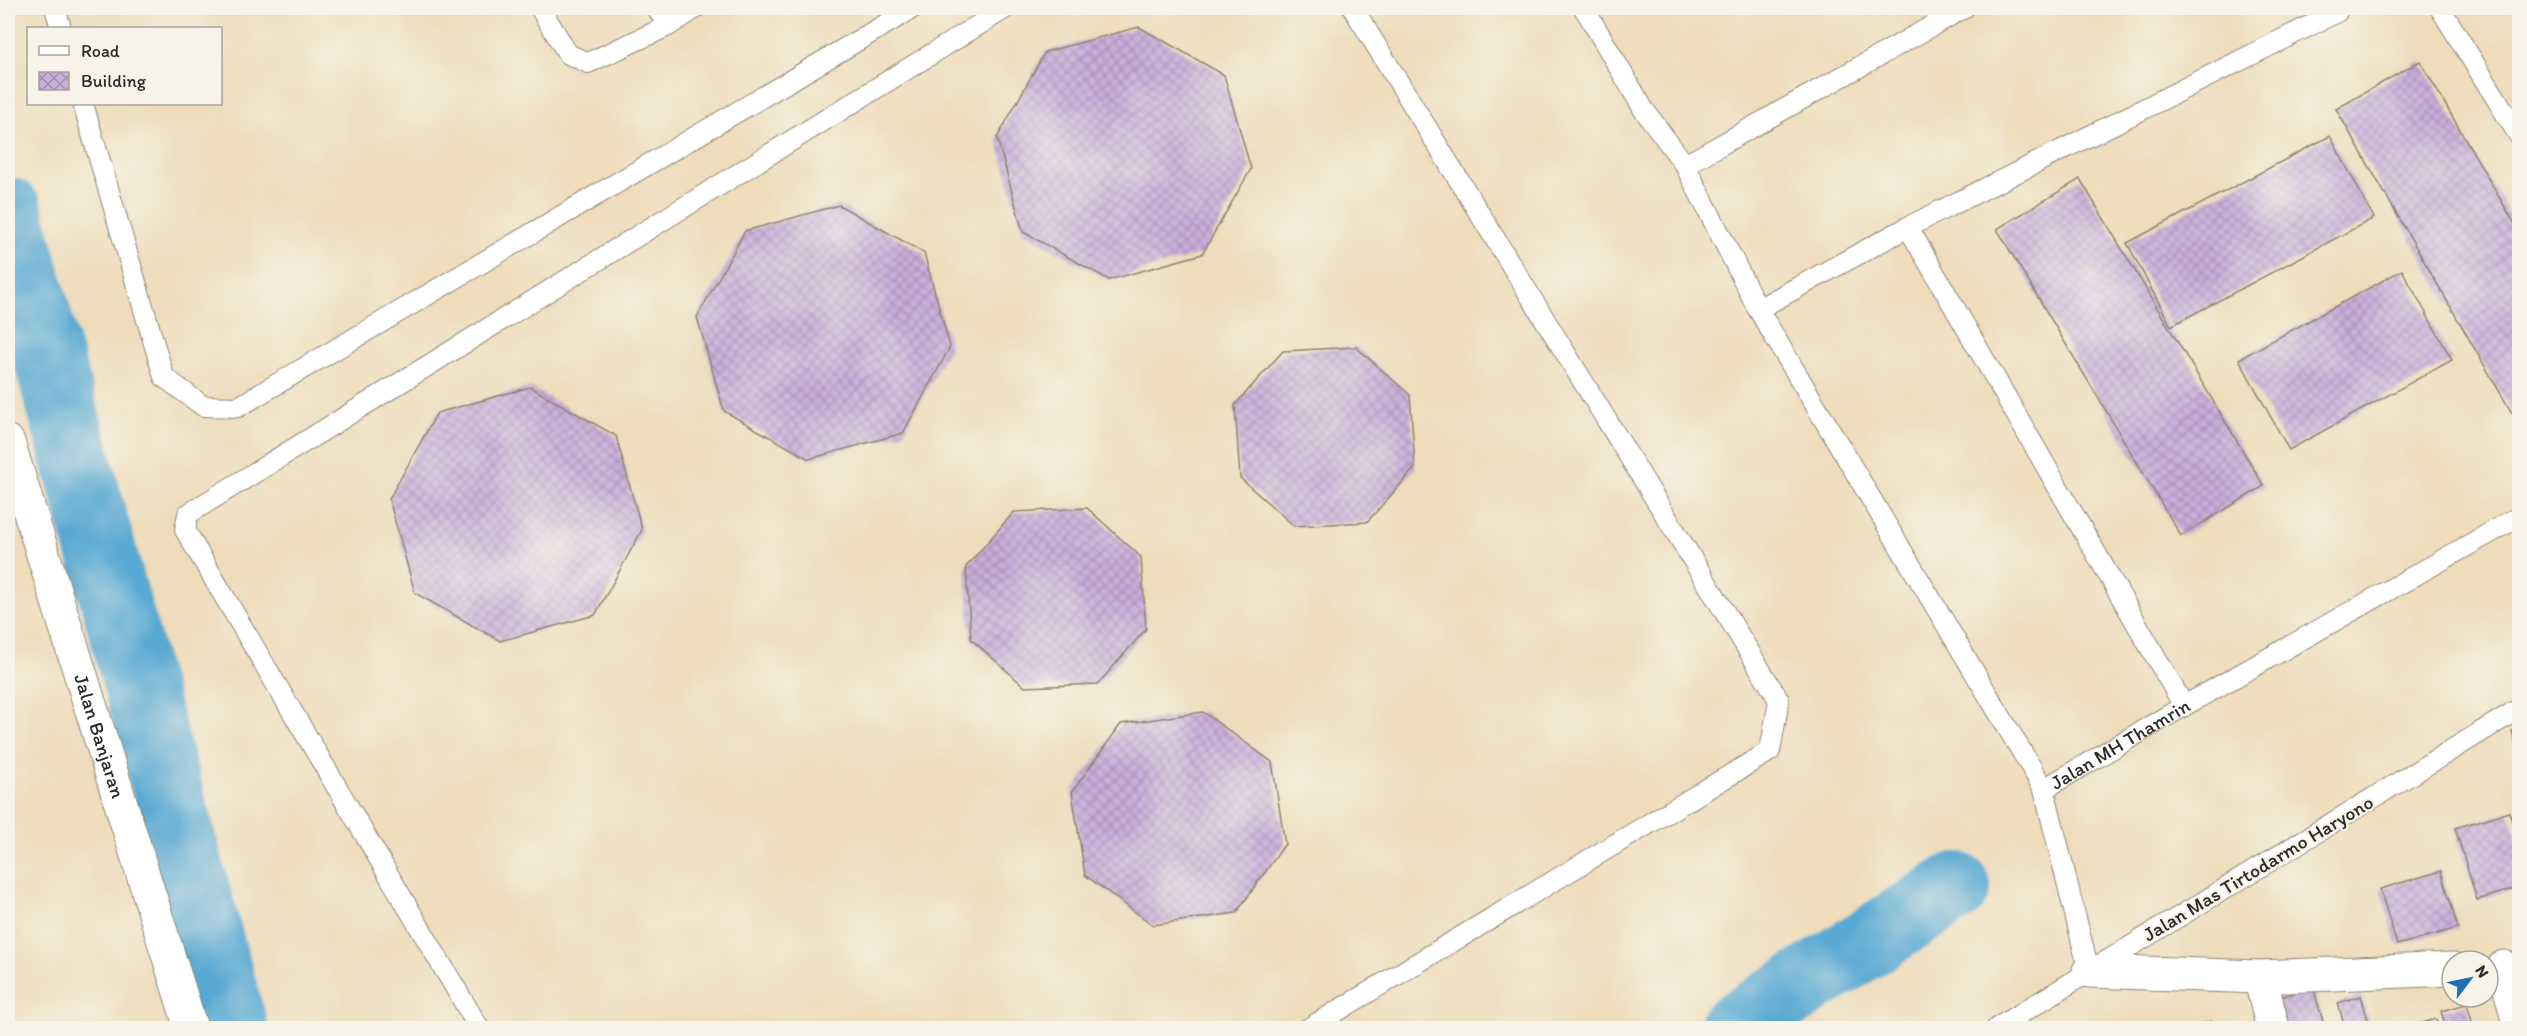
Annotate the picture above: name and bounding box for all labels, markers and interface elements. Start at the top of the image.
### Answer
legend [27,27,222,105]
text: Road [81,40,120,62]
text: Building [81,70,147,92]
street label: Jalan Banjaran [69,671,130,801]
street label: Jalan MH Thamrin [2046,693,2194,794]
street label: Jalan Mas Tirtodarmo Haryono [2138,790,2378,946]
north arrow [2440,949,2500,1009]
text: N [2471,962,2493,981]

